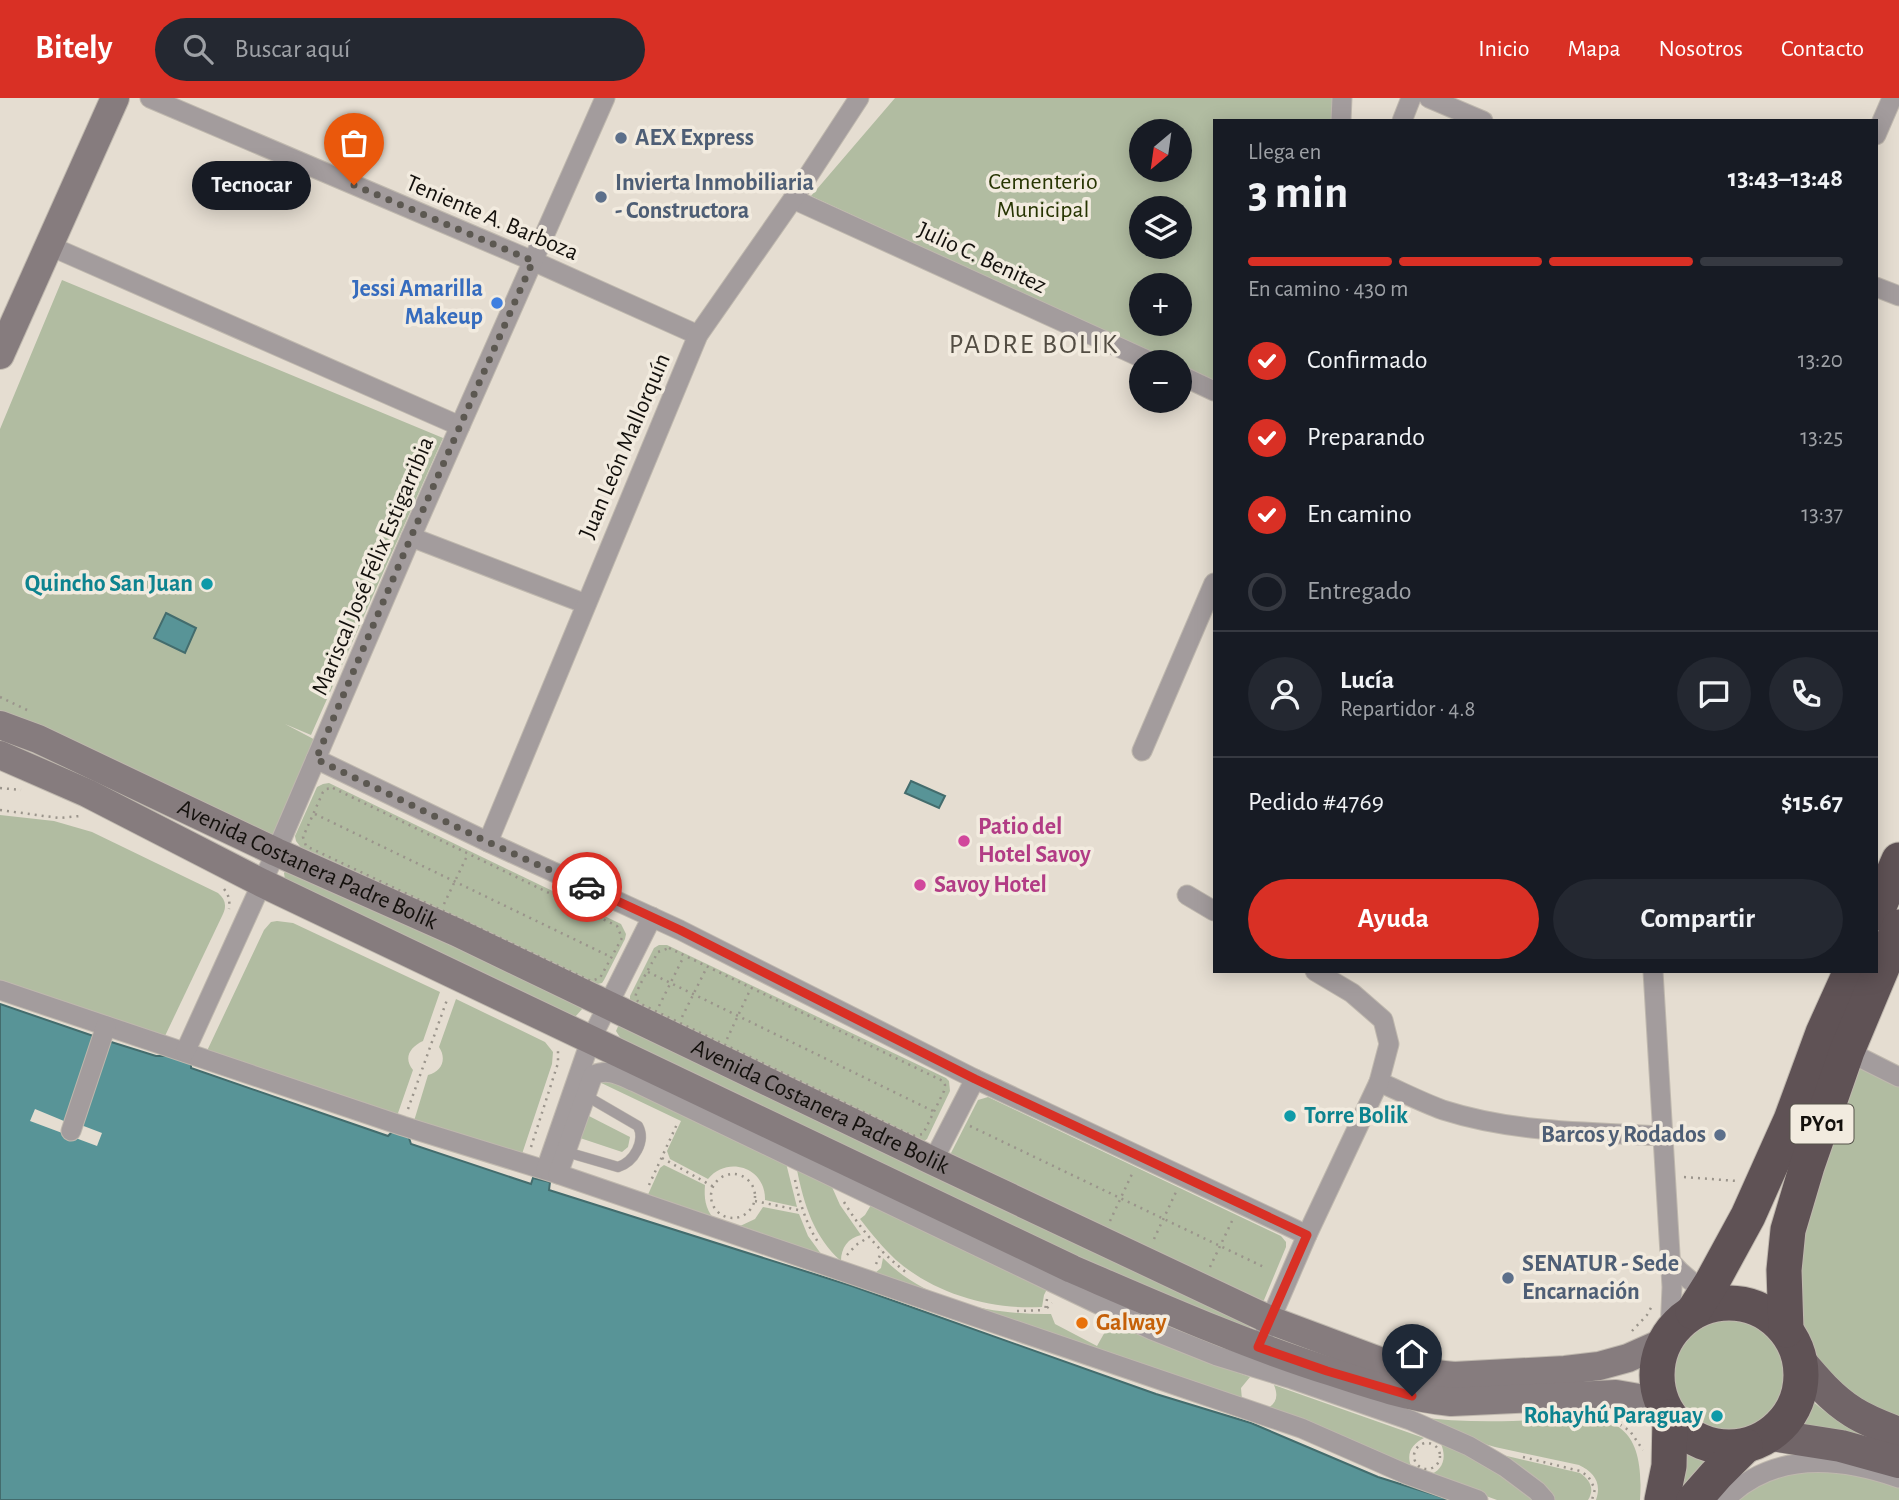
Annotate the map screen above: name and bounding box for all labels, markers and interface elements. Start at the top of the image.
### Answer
search box [155,18,645,81]
icon: search [179,30,217,68]
text: Bitely [35,32,113,65]
text: Buscar aquí [235,36,350,62]
text: Inicio [1478,37,1529,61]
text: Mapa [1567,37,1621,61]
text: Nosotros [1659,37,1743,61]
text: Contacto [1781,37,1864,61]
pin [324,113,384,185]
north arrow [1129,119,1192,182]
map controls [1129,119,1192,413]
icon: bag [335,124,373,162]
place label: AEX Express [635,126,754,150]
marker: AEX Express [613,130,629,146]
text: Llega en [1248,141,1321,164]
callout: Tecnocar [193,160,312,210]
text: 13:43–13:48 [1728,165,1843,191]
park label: Cementerio Municipal [988,170,1098,222]
text: 3 min [1248,170,1348,216]
street label: Teniente A. Barboza [402,171,582,265]
place label: Invierta Inmobiliaria - Constructora [615,171,814,223]
text: Tecnocar [211,174,292,197]
marker: Invierta Inmobiliaria - Constructora [593,189,609,205]
button: layers [1129,196,1192,259]
street label: Julio C. Benitez [914,218,1050,298]
button: + [1129,273,1192,336]
place label: Jessi Amarilla Makeup [352,277,483,329]
text: En camino · 430 m [1248,278,1408,301]
marker: Jessi Amarilla Makeup [489,295,505,311]
district label: PADRE BOLIK [949,331,1119,359]
icon: check [1248,342,1286,380]
text: Confirmado [1307,347,1428,373]
text: 13:20 [1798,349,1843,372]
street label: Juan León Mallorquín [575,350,675,542]
button: − [1129,350,1192,413]
icon: check [1248,419,1286,457]
text: Preparando [1307,424,1425,450]
text: 13:25 [1800,426,1843,449]
street label: Mariscal José Félix Estigarribia [308,433,438,699]
icon: check [1248,496,1286,534]
text: En camino [1307,501,1412,527]
text: 13:37 [1801,503,1843,526]
place label: Quincho San Juan [25,572,193,596]
marker: Quincho San Juan [199,576,215,592]
text: Entregado [1307,578,1412,604]
button: person [1248,657,1322,731]
button: chat [1677,657,1751,731]
button: phone [1769,657,1843,731]
text: Lucía [1340,667,1394,693]
text: Repartidor · 4.8 [1340,698,1475,721]
text: Pedido #4769 [1248,789,1384,815]
text: $15.67 [1781,789,1843,815]
street label: Avenida Costanera Padre Bolik [174,795,441,934]
place label: Patio del Hotel Savoy [978,815,1091,867]
marker: Patio del Hotel Savoy [956,833,972,849]
courier [552,852,622,922]
icon: car [568,868,606,906]
place label: Savoy Hotel [934,873,1047,897]
marker: Savoy Hotel [912,877,928,893]
button: Ayuda [1248,879,1539,959]
button: Compartir [1553,879,1843,959]
street label: Avenida Costanera Padre Bolik [688,1035,953,1179]
place label: Torre Bolik [1304,1104,1408,1128]
road number: PY01 [1790,1105,1854,1144]
marker: Torre Bolik [1282,1108,1298,1124]
place label: Barcos y Rodados [1541,1123,1706,1147]
marker: Barcos y Rodados [1712,1127,1728,1143]
place label: SENATUR - Sede Encarnación [1522,1252,1679,1304]
marker: SENATUR - Sede Encarnación [1500,1270,1516,1286]
place label: Galway [1096,1311,1167,1335]
marker: Galway [1074,1315,1090,1331]
pin [1382,1324,1442,1396]
icon: home [1393,1335,1431,1373]
place label: Rohayhú Paraguay [1524,1404,1703,1428]
marker: Rohayhú Paraguay [1709,1408,1725,1424]

